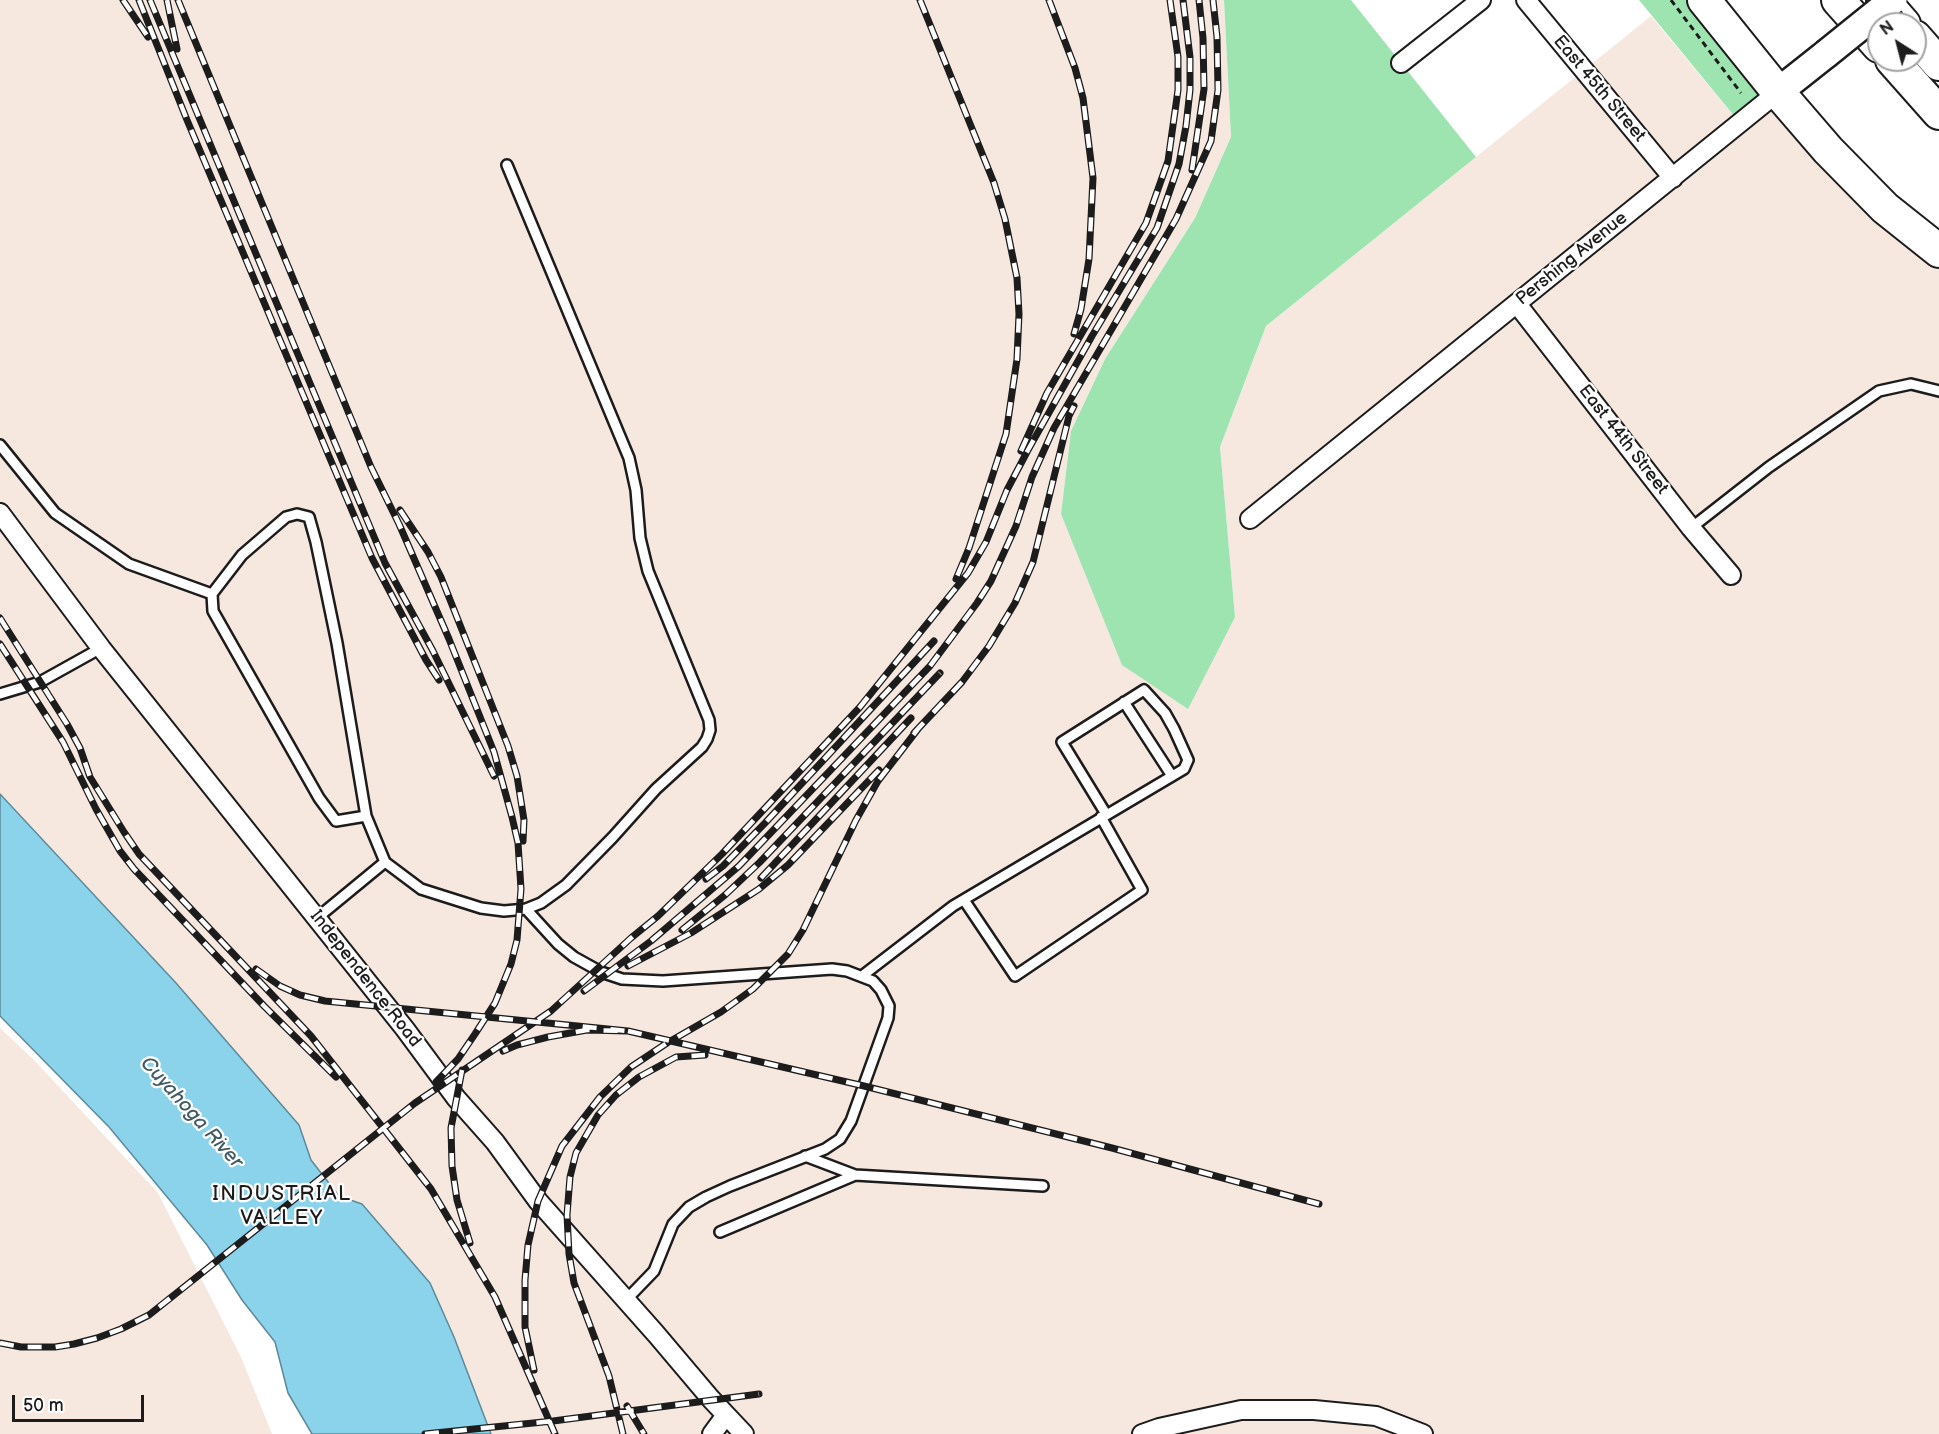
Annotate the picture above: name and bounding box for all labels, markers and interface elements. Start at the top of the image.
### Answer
north arrow [1867,12,1927,72]
text: N [1877,17,1898,40]
street label: East 45th Street [1548,31,1650,147]
street label: Pershing Avenue [1512,208,1632,310]
street label: East 44th Street [1574,381,1672,499]
street label: Independence Road [305,906,425,1052]
water label: Cuyahoga River [135,1052,247,1174]
district label: INDUSTRIAL VALLEY [212,1182,352,1232]
scale bar [15,1383,147,1421]
text: 50 m [23,1395,64,1416]

